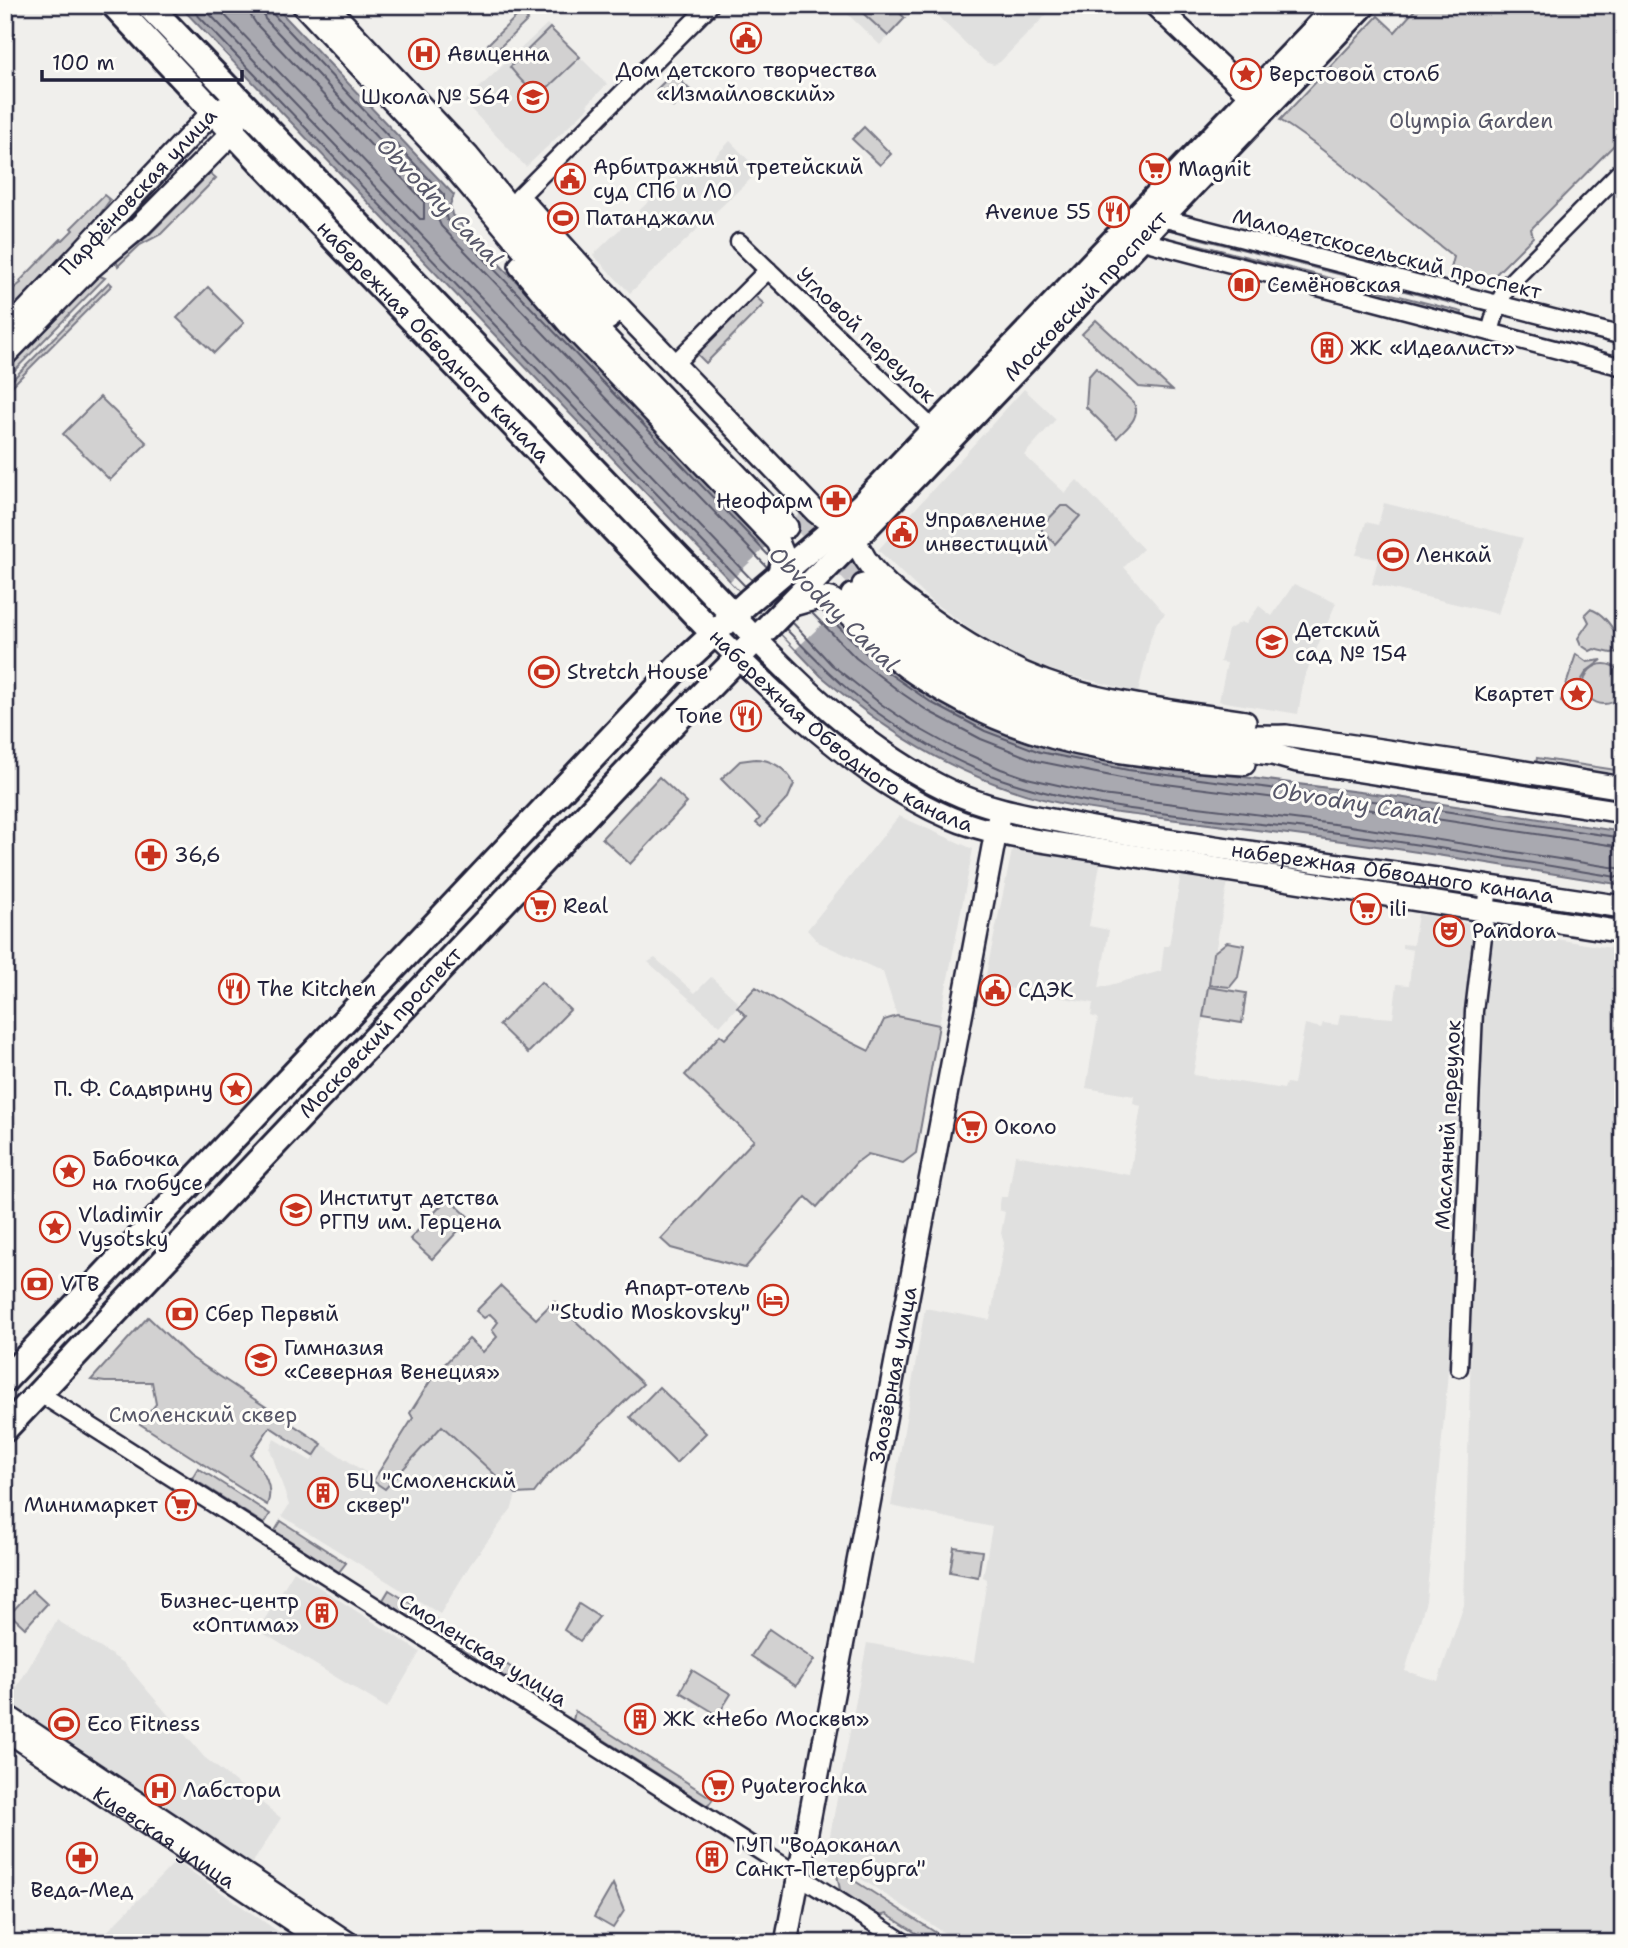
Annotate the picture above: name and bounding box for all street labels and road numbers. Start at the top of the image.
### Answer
street label: Парфёновская улица [53,102,223,282]
street label: Малодетскосельский проспект [1230,202,1545,306]
street label: Московский проспект [998,204,1174,387]
street label: набережная Обводного канала [311,214,556,469]
street label: Угловой переулок [790,261,942,409]
street label: набережная Обводного канала [703,623,976,839]
street label: набережная Обводного канала [1229,836,1556,910]
street label: Московский проспект [293,941,469,1124]
street label: Масляный переулок [1429,1019,1467,1231]
street label: Заозёрная улица [863,1284,924,1466]
street label: Смоленская улица [394,1587,572,1713]
street label: Киевская улица [87,1780,241,1895]

